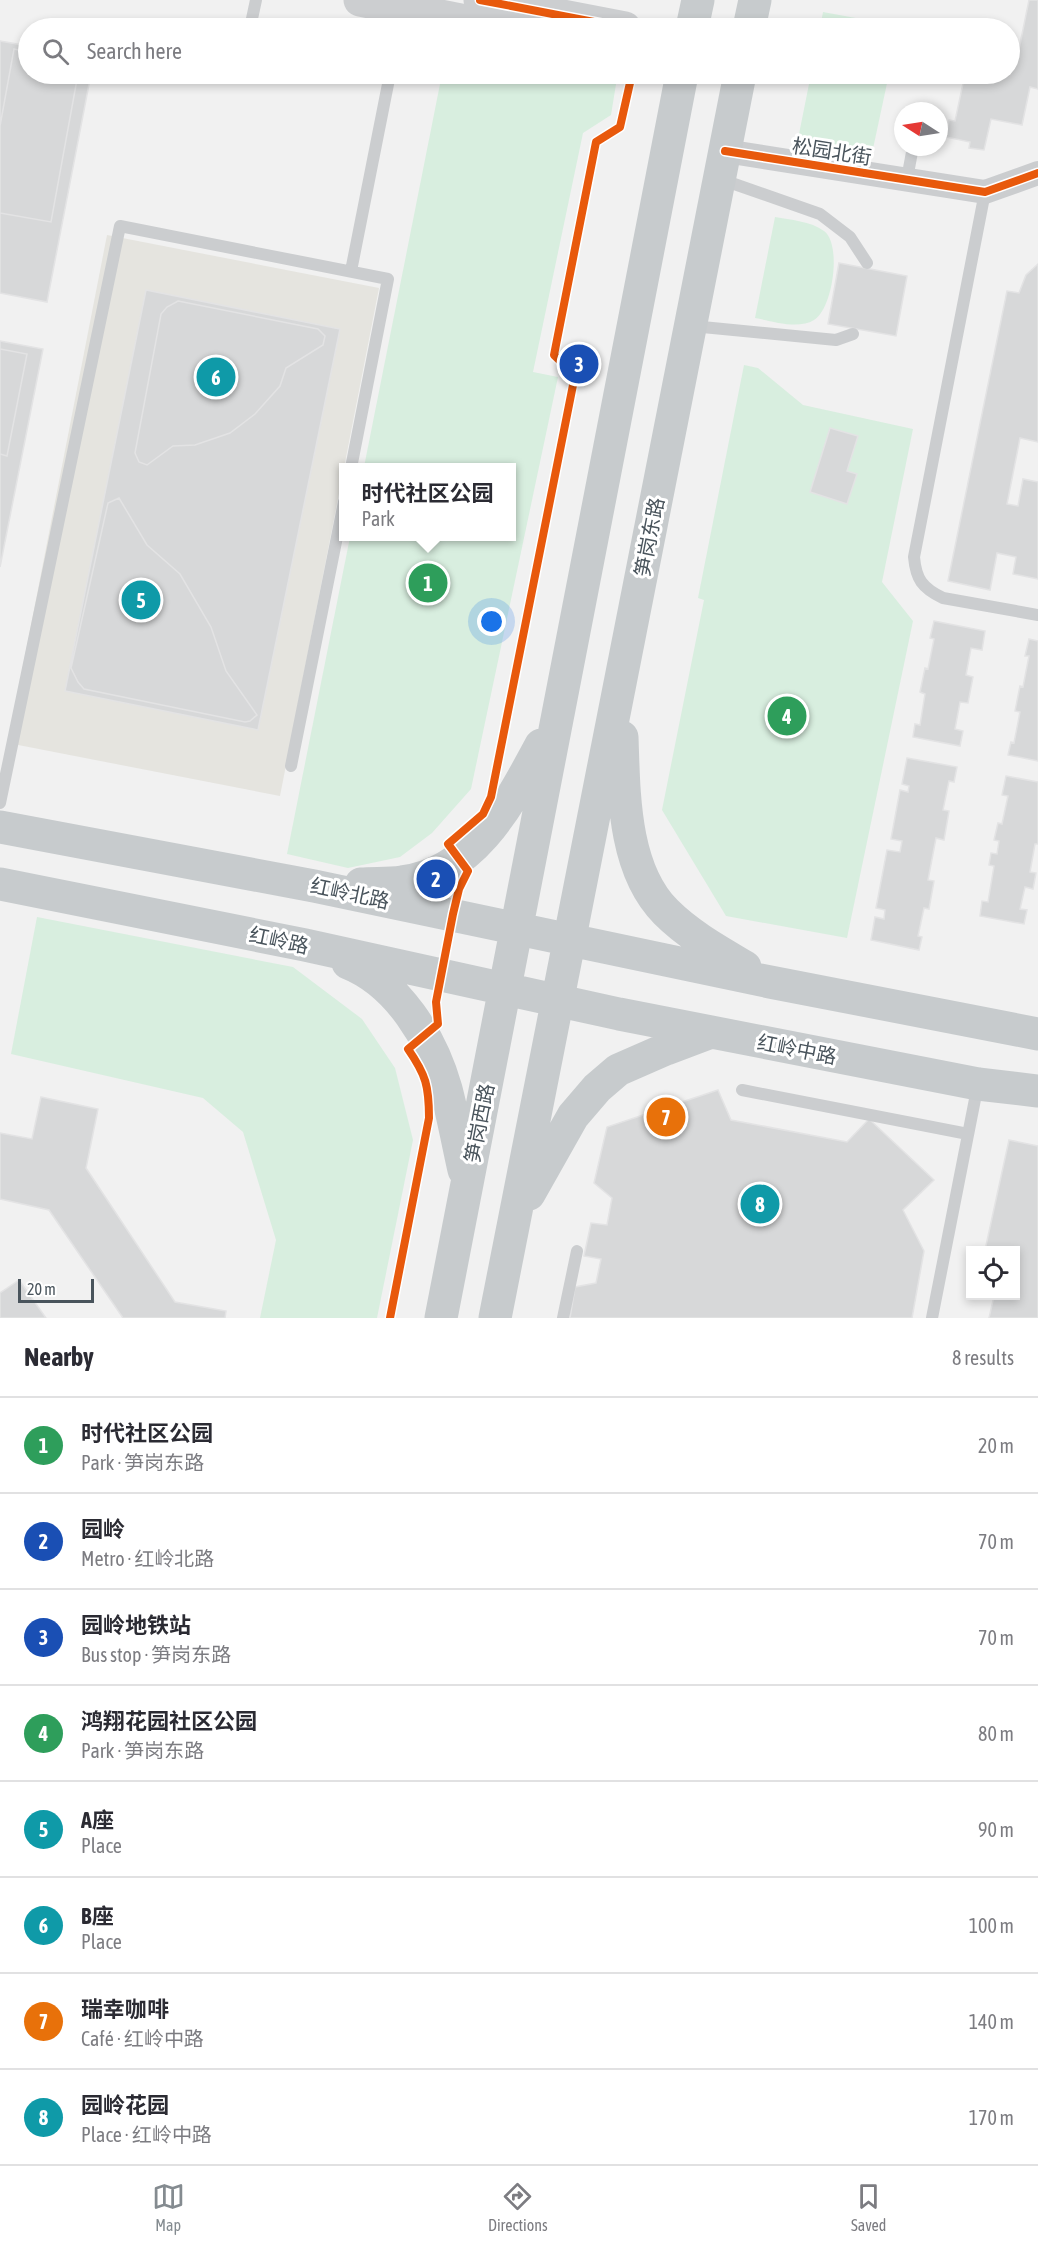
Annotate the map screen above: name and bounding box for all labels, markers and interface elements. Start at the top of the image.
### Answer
search box [18,18,1020,84]
icon: search [39,35,72,68]
text: Search here [87,38,182,64]
north arrow [894,102,948,156]
street label: 松园北街 [791,133,873,169]
pin: 3 [560,342,598,386]
pin: 6 [196,354,236,400]
popup [339,463,516,541]
text: 时代社区公园 [361,480,494,506]
street label: 笋岗东路 [630,496,668,578]
text: Park [361,507,395,530]
pin: 1 [408,560,448,606]
pin: 5 [122,578,160,622]
your location [477,607,506,636]
pin: 4 [768,694,806,738]
pin: 2 [416,856,456,902]
street label: 红岭北路 [308,873,392,913]
street label: 红岭路 [247,923,311,957]
street label: 红岭中路 [756,1030,838,1068]
street label: 笋岗西路 [460,1082,498,1164]
pin: 7 [646,1094,686,1140]
pin: 8 [740,1182,780,1226]
map controls [966,1246,1020,1300]
button: locate [966,1246,1020,1300]
scale bar [18,1276,94,1304]
text: 20 m [27,1280,56,1298]
text: Nearby [24,1342,94,1372]
text: 8 results [952,1346,1014,1369]
text: 时代社区公园 [81,1420,213,1446]
text: 1 [39,1434,48,1457]
text: 20 m [978,1434,1014,1457]
text: Park · 笋岗东路 [81,1451,204,1474]
text: 园岭 [81,1516,125,1542]
text: 2 [39,1530,48,1553]
text: 70 m [978,1530,1014,1553]
text: Metro · 红岭北路 [81,1547,214,1570]
text: 园岭地铁站 [81,1612,191,1638]
text: 3 [39,1626,48,1649]
text: 70 m [978,1626,1014,1649]
text: Bus stop · 笋岗东路 [81,1643,231,1666]
text: 鸿翔花园社区公园 [81,1708,257,1734]
text: 4 [39,1722,48,1745]
text: 80 m [978,1722,1014,1745]
text: Park · 笋岗东路 [81,1739,204,1762]
text: A座 [81,1807,114,1833]
text: 5 [39,1818,48,1841]
text: 90 m [978,1818,1014,1841]
text: Place [81,1834,122,1857]
text: B座 [81,1903,113,1929]
text: 6 [39,1914,48,1937]
text: 100 m [969,1914,1014,1937]
text: Place [81,1930,122,1953]
text: 瑞幸咖啡 [81,1996,169,2022]
text: 7 [39,2010,48,2033]
text: 140 m [969,2010,1014,2033]
text: Café · 红岭中路 [81,2027,204,2050]
text: 园岭花园 [81,2092,169,2118]
text: 8 [39,2106,48,2129]
text: 170 m [969,2106,1014,2129]
text: Place · 红岭中路 [81,2123,212,2146]
tab: Map [152,2180,185,2234]
tab: Directions [488,2180,548,2234]
tab: Saved [851,2180,886,2234]

